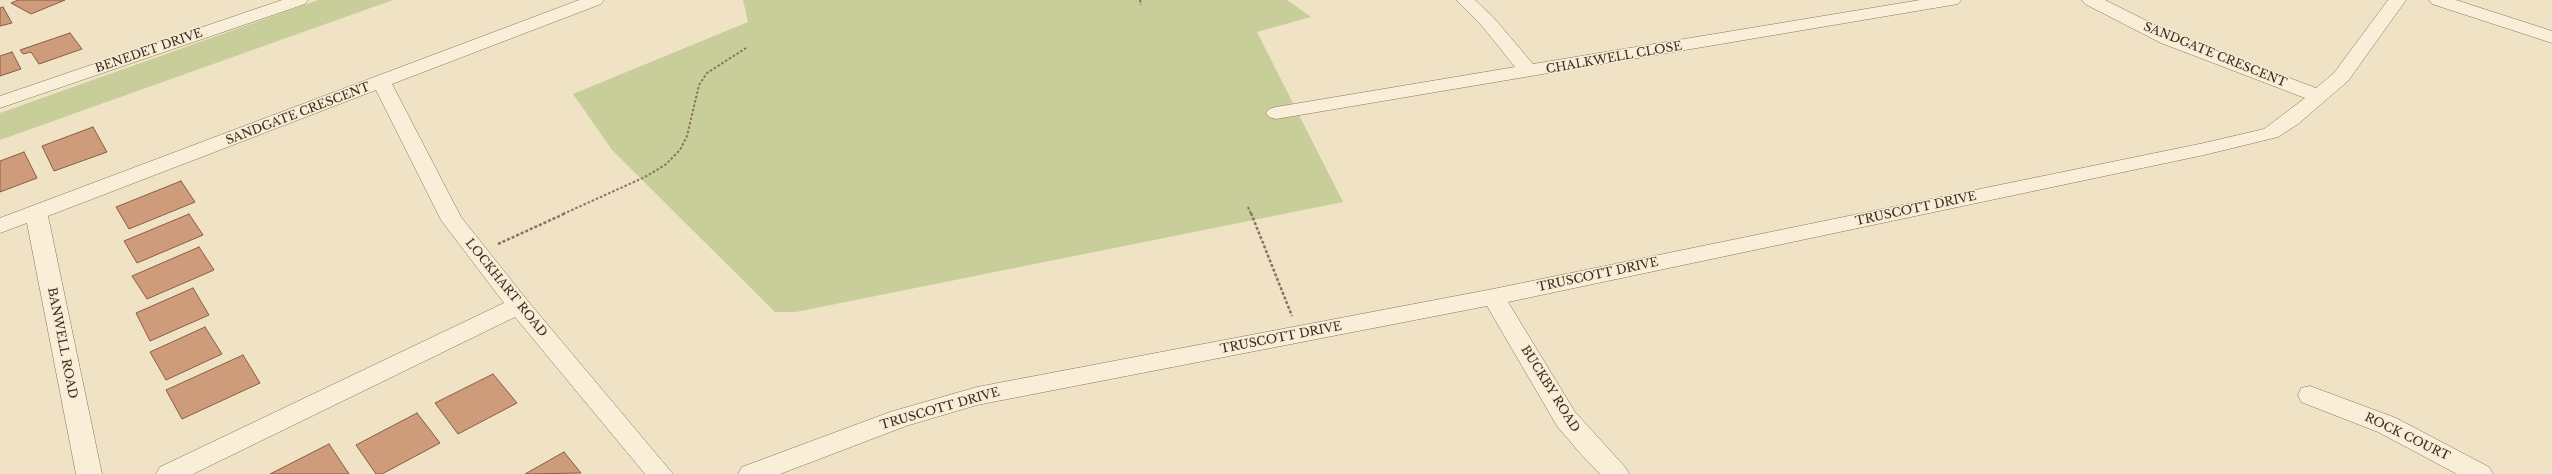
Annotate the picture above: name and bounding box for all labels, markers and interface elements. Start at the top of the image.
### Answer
street label: SANDGATE CRESCENT [2141,20,2289,90]
street label: BENEDET DRIVE [93,26,205,76]
street label: CHALKWELL CLOSE [1545,39,1683,77]
street label: SANDGATE CRESCENT [224,80,372,148]
street label: TRUSCOTT DRIVE [1854,189,1978,229]
street label: LOCKHART ROAD [462,236,550,340]
street label: TRUSCOTT DRIVE [1536,255,1660,295]
street label: BANWELL ROAD [44,286,80,400]
street label: TRUSCOTT DRIVE [1219,319,1343,357]
street label: BUCKBY ROAD [1518,343,1582,435]
street label: TRUSCOTT DRIVE [879,385,1001,433]
street label: ROCK COURT [2362,410,2452,464]

